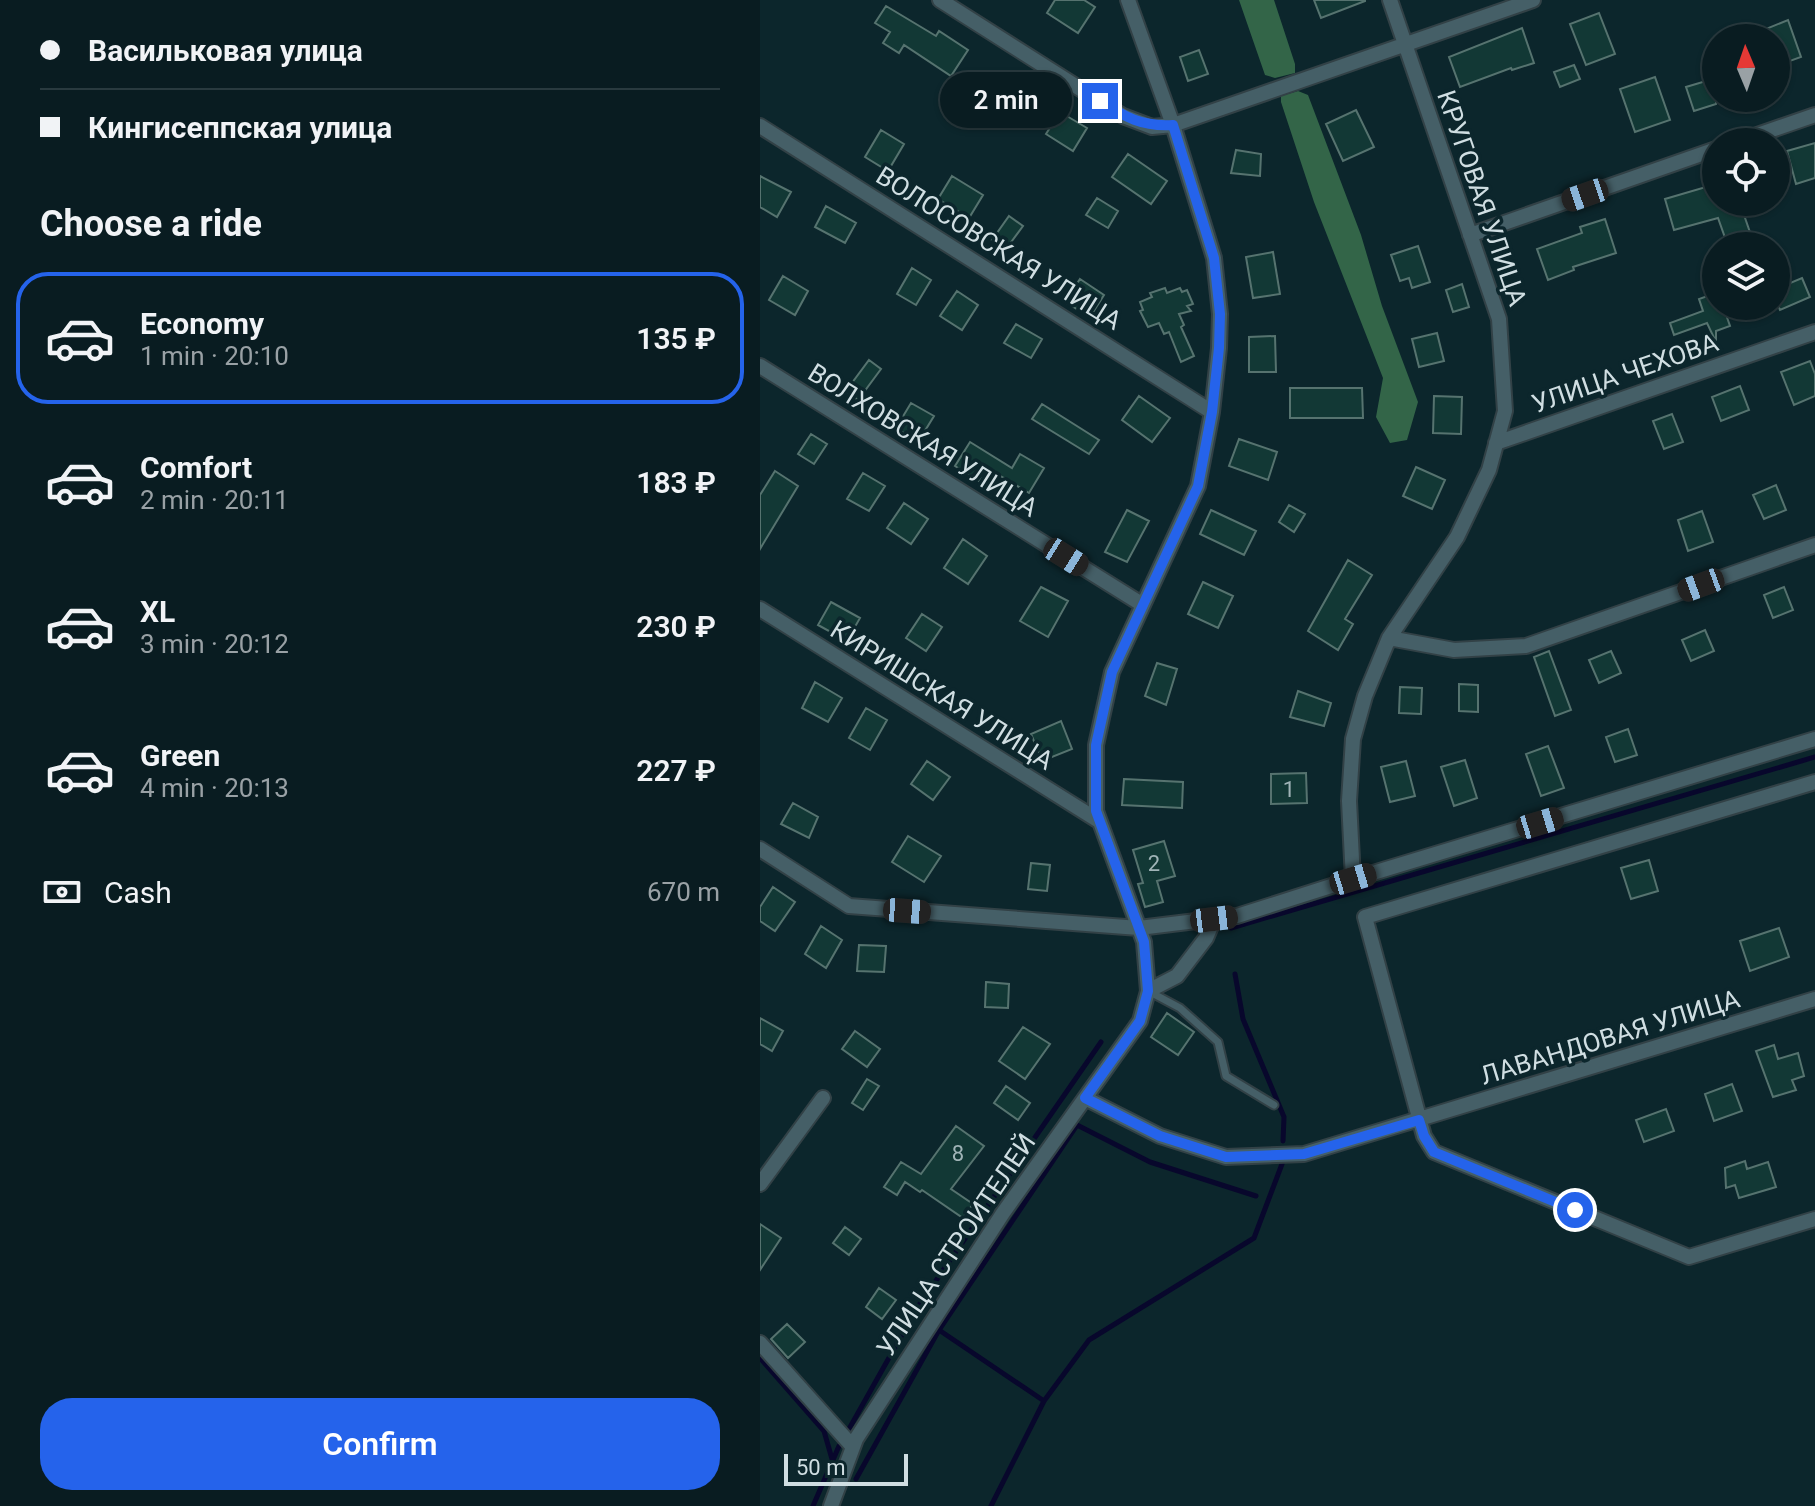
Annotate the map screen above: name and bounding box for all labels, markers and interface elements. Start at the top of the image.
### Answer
north arrow [1702,24,1790,112]
map controls [1702,24,1790,320]
text: Васильковая улица [88,33,363,68]
callout: 2 min [940,73,1072,129]
route end [1082,83,1118,119]
text: 2 min [973,85,1039,115]
street label: КРУГОВАЯ УЛИЦА [1431,86,1533,310]
text: Кингисеппская улица [88,110,392,145]
button: locate [1702,128,1790,216]
street label: ВОЛОСОВСКАЯ УЛИЦА [871,160,1127,336]
car [1558,176,1612,214]
text: Choose a ride [40,203,262,245]
button: layers [1702,232,1790,320]
icon: car [44,302,116,374]
text: Economy [140,306,264,341]
text: 135 ₽ [636,321,716,356]
street label: УЛИЦА ЧЕХОВА [1528,327,1722,419]
text: 1 min · 20:10 [140,341,289,371]
street label: ВОЛХОВСКАЯ УЛИЦА [803,357,1043,523]
icon: car [44,446,116,518]
text: Comfort [140,450,252,485]
text: 183 ₽ [636,465,716,500]
text: 2 min · 20:11 [140,485,289,515]
car [1039,534,1093,580]
car [1674,566,1728,604]
icon: car [44,590,116,662]
text: XL [140,594,175,629]
text: 230 ₽ [636,609,716,644]
street label: КИРИШСКАЯ УЛИЦА [825,614,1059,776]
text: 3 min · 20:12 [140,629,289,659]
icon: car [44,734,116,806]
text: Green [140,738,220,773]
text: 227 ₽ [636,753,716,788]
text: 4 min · 20:13 [140,773,289,803]
house number: 1 [1283,777,1295,802]
car [1514,805,1566,841]
house number: 2 [1148,851,1160,876]
car [1327,861,1379,897]
icon: cash [40,870,84,914]
text: Cash [104,875,172,910]
text: 670 m [647,877,720,907]
car [882,897,932,925]
car [1189,904,1239,934]
street label: ЛАВАНДОВАЯ УЛИЦА [1477,983,1743,1091]
street label: УЛИЦА СТРОИТЕЛЕЙ [870,1128,1042,1362]
house number: 8 [952,1141,964,1166]
route start [1557,1192,1593,1228]
button: Confirm [40,1398,720,1490]
scale bar [784,1450,908,1486]
text: 50 m [796,1455,845,1480]

